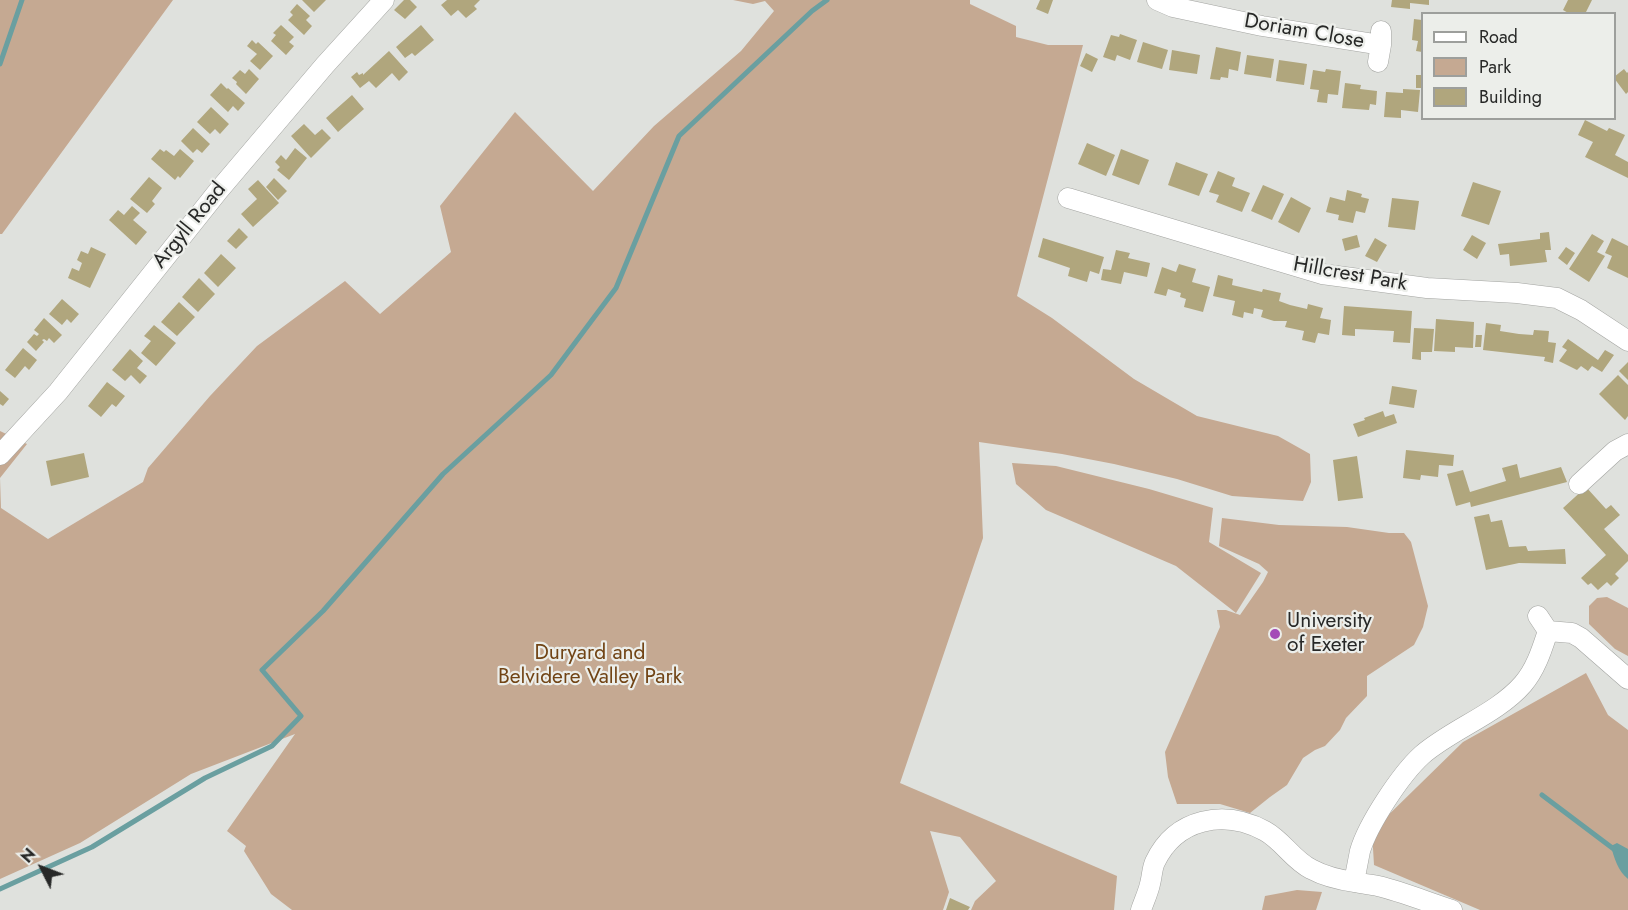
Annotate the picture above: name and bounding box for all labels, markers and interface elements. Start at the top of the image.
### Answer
street label: Doriam Close [1242,9,1366,55]
legend [1421,12,1616,120]
text: Road [1479,24,1518,50]
text: Park [1479,54,1511,80]
text: Building [1479,84,1542,110]
street label: Argyll Road [148,178,232,274]
street label: Hillcrest Park [1291,253,1409,297]
place label: University of Exeter [1287,609,1372,659]
marker: University of Exeter [1268,627,1282,641]
park label: Duryard and Belvidere Valley Park [498,641,682,691]
north arrow [12,838,72,898]
text: N [15,843,41,868]

